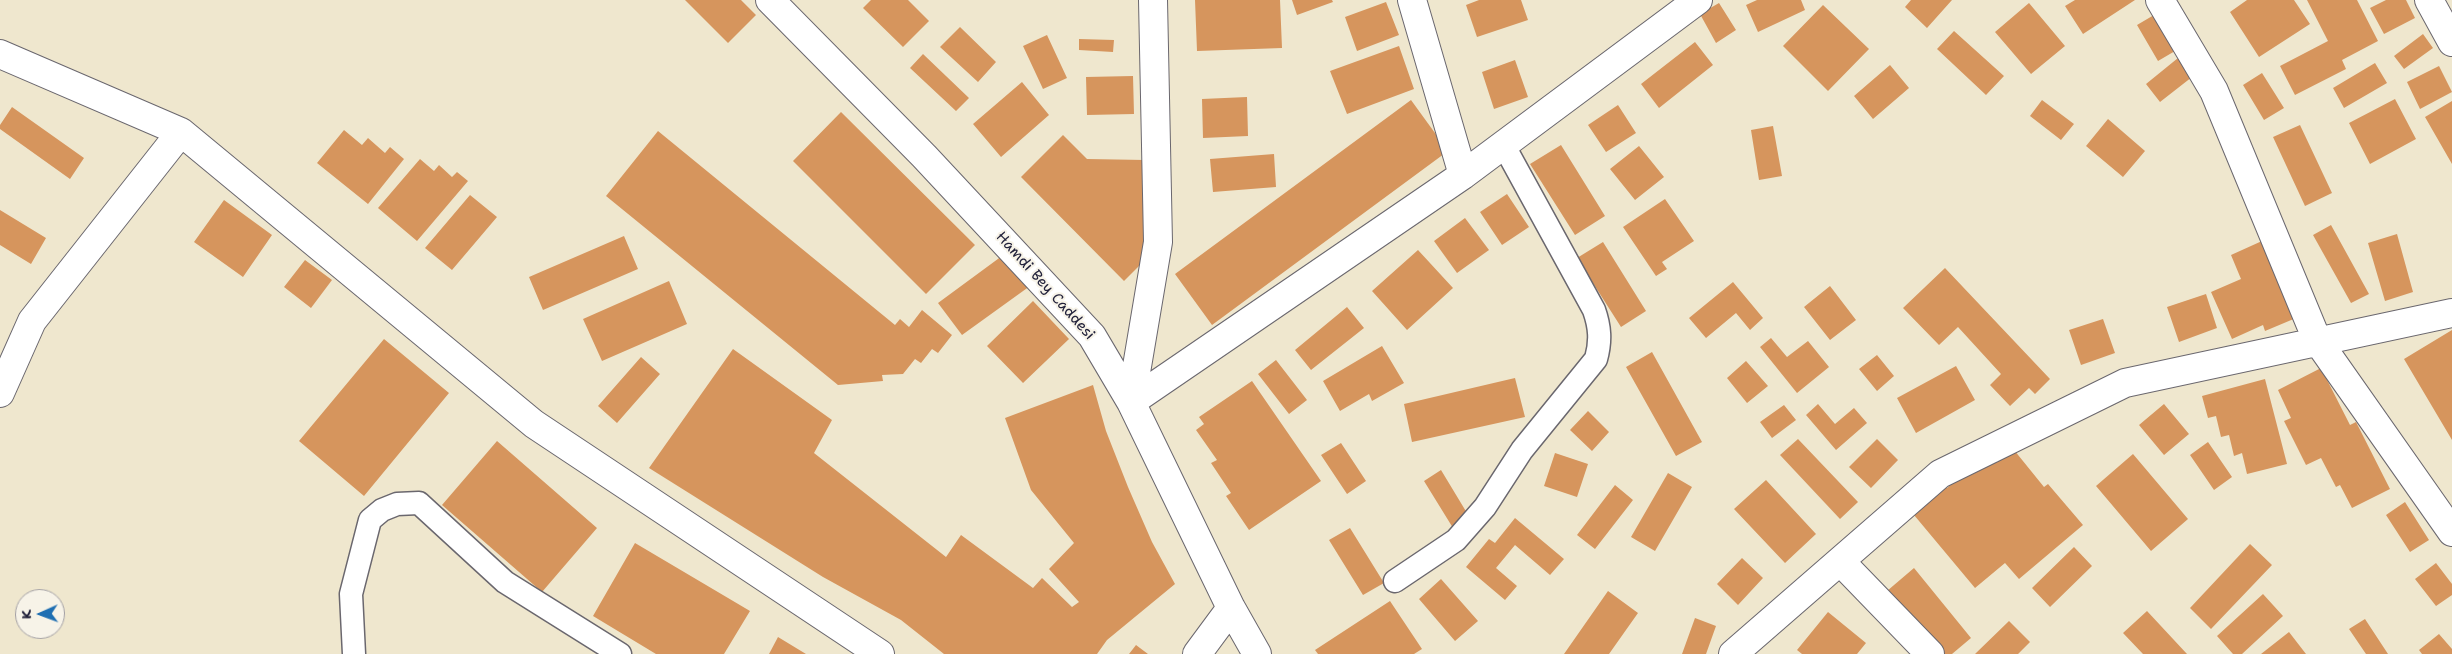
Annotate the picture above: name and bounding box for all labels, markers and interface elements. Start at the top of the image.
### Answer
street label: Hamdi Bey Caddesi [992,228,1098,344]
north arrow [15,589,65,639]
text: K [17,609,35,620]

